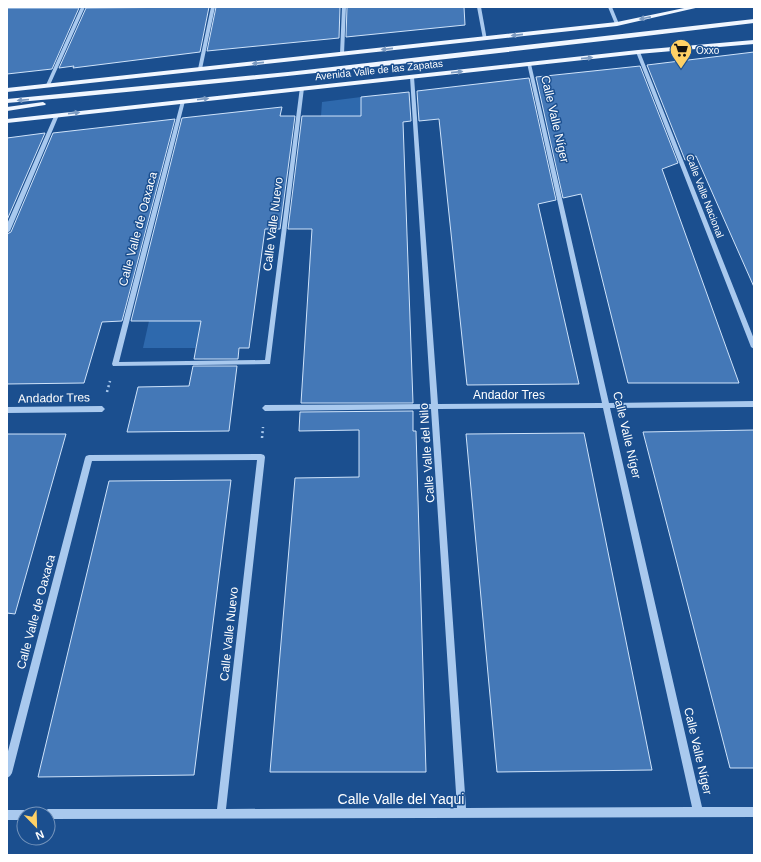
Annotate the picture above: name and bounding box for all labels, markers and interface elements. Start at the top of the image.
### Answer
one-way arrow [639,16,652,22]
one-way arrow [511,32,523,38]
supermarket icon: Oxxo [668,37,694,70]
place label: Oxxo [696,45,720,56]
one-way arrow [381,46,393,52]
one-way arrow [581,55,593,61]
street label: Avenida Valle de las Zapatas [314,58,444,82]
one-way arrow [252,60,264,66]
one-way arrow [451,69,463,75]
street label: Calle Valle Níger [538,74,572,164]
one-way arrow [17,96,29,103]
one-way arrow [197,96,209,102]
one-way arrow [68,110,80,116]
street label: Calle Valle Nacional [684,153,726,239]
street label: Calle Valle de Oaxaca [116,170,160,288]
street label: Calle Valle Nuevo [260,176,286,272]
street label: Andador Tres [473,388,545,402]
street label: Andador Tres [18,390,90,406]
street label: Calle Valle Níger [610,390,644,480]
street label: Calle Valle del Nilo [417,402,437,503]
street label: Calle Valle de Oaxaca [14,553,58,671]
street label: Calle Valle Nuevo [217,586,241,682]
street label: Calle Valle Níger [681,706,715,796]
street label: Calle Valle del Yaqui [338,791,464,807]
north arrow [16,806,56,846]
text: N [34,828,46,842]

